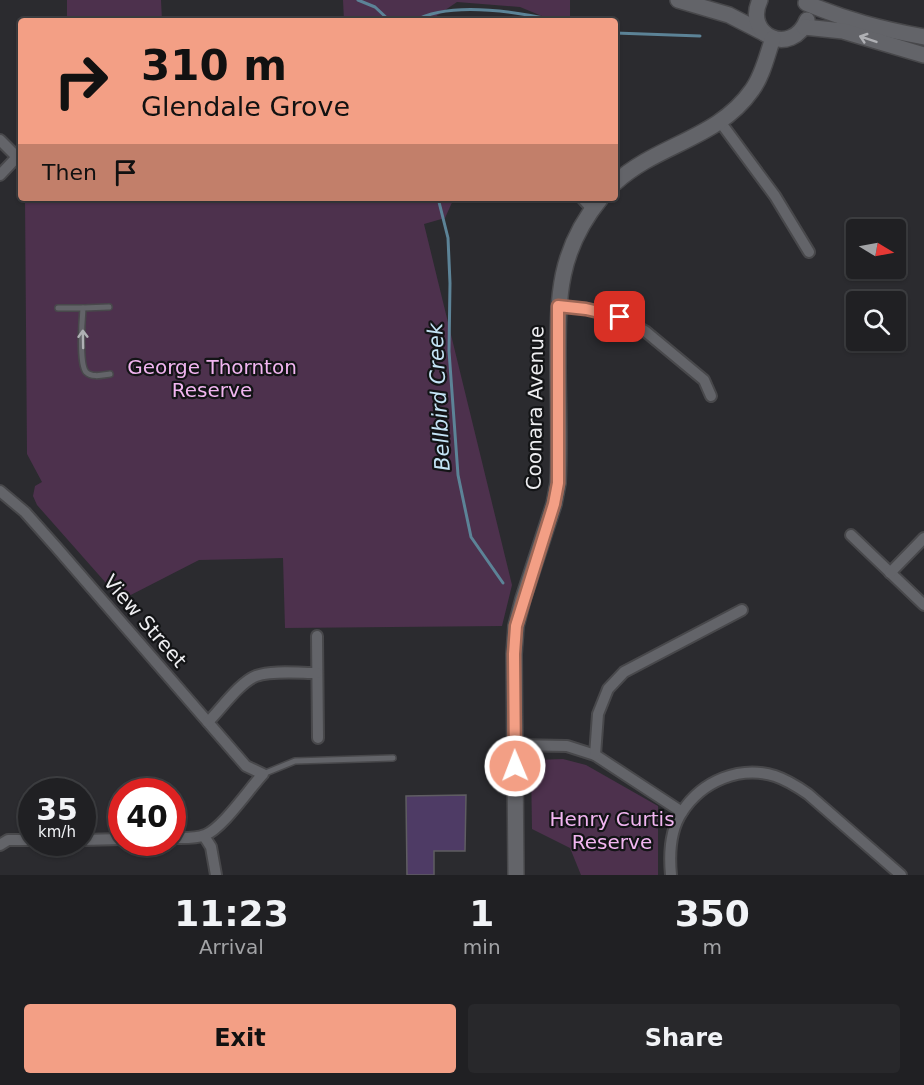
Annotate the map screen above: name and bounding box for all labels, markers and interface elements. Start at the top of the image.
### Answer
one-way arrow [859,33,878,44]
text: 310 m [141,41,287,90]
icon: right [42,42,120,120]
text: Glendale Grove [141,91,350,122]
icon: arrive [109,156,142,189]
text: Then [42,160,97,185]
north arrow [846,219,906,279]
map controls [846,219,906,351]
pin [594,291,645,342]
button: search [846,291,906,351]
icon: arrive [603,300,636,333]
water label: Bellbird Creek [423,322,455,472]
street label: Coonara Avenue [522,326,548,490]
one-way arrow [77,330,89,350]
park label: George Thornton Reserve [127,355,297,402]
street label: View Street [98,570,192,672]
position arrow [483,734,547,798]
speed limit sign: 40 [108,778,186,856]
text: 35 [36,792,78,827]
park label: Henry Curtis Reserve [549,807,675,854]
text: km/h [38,823,76,841]
text: 11:23 [174,893,289,934]
text: 1 [469,893,494,934]
text: 350 [675,893,750,934]
text: Arrival [199,935,264,959]
text: min [463,935,501,959]
text: m [703,935,722,959]
button: Exit [24,1004,456,1073]
button: Share [468,1004,900,1073]

